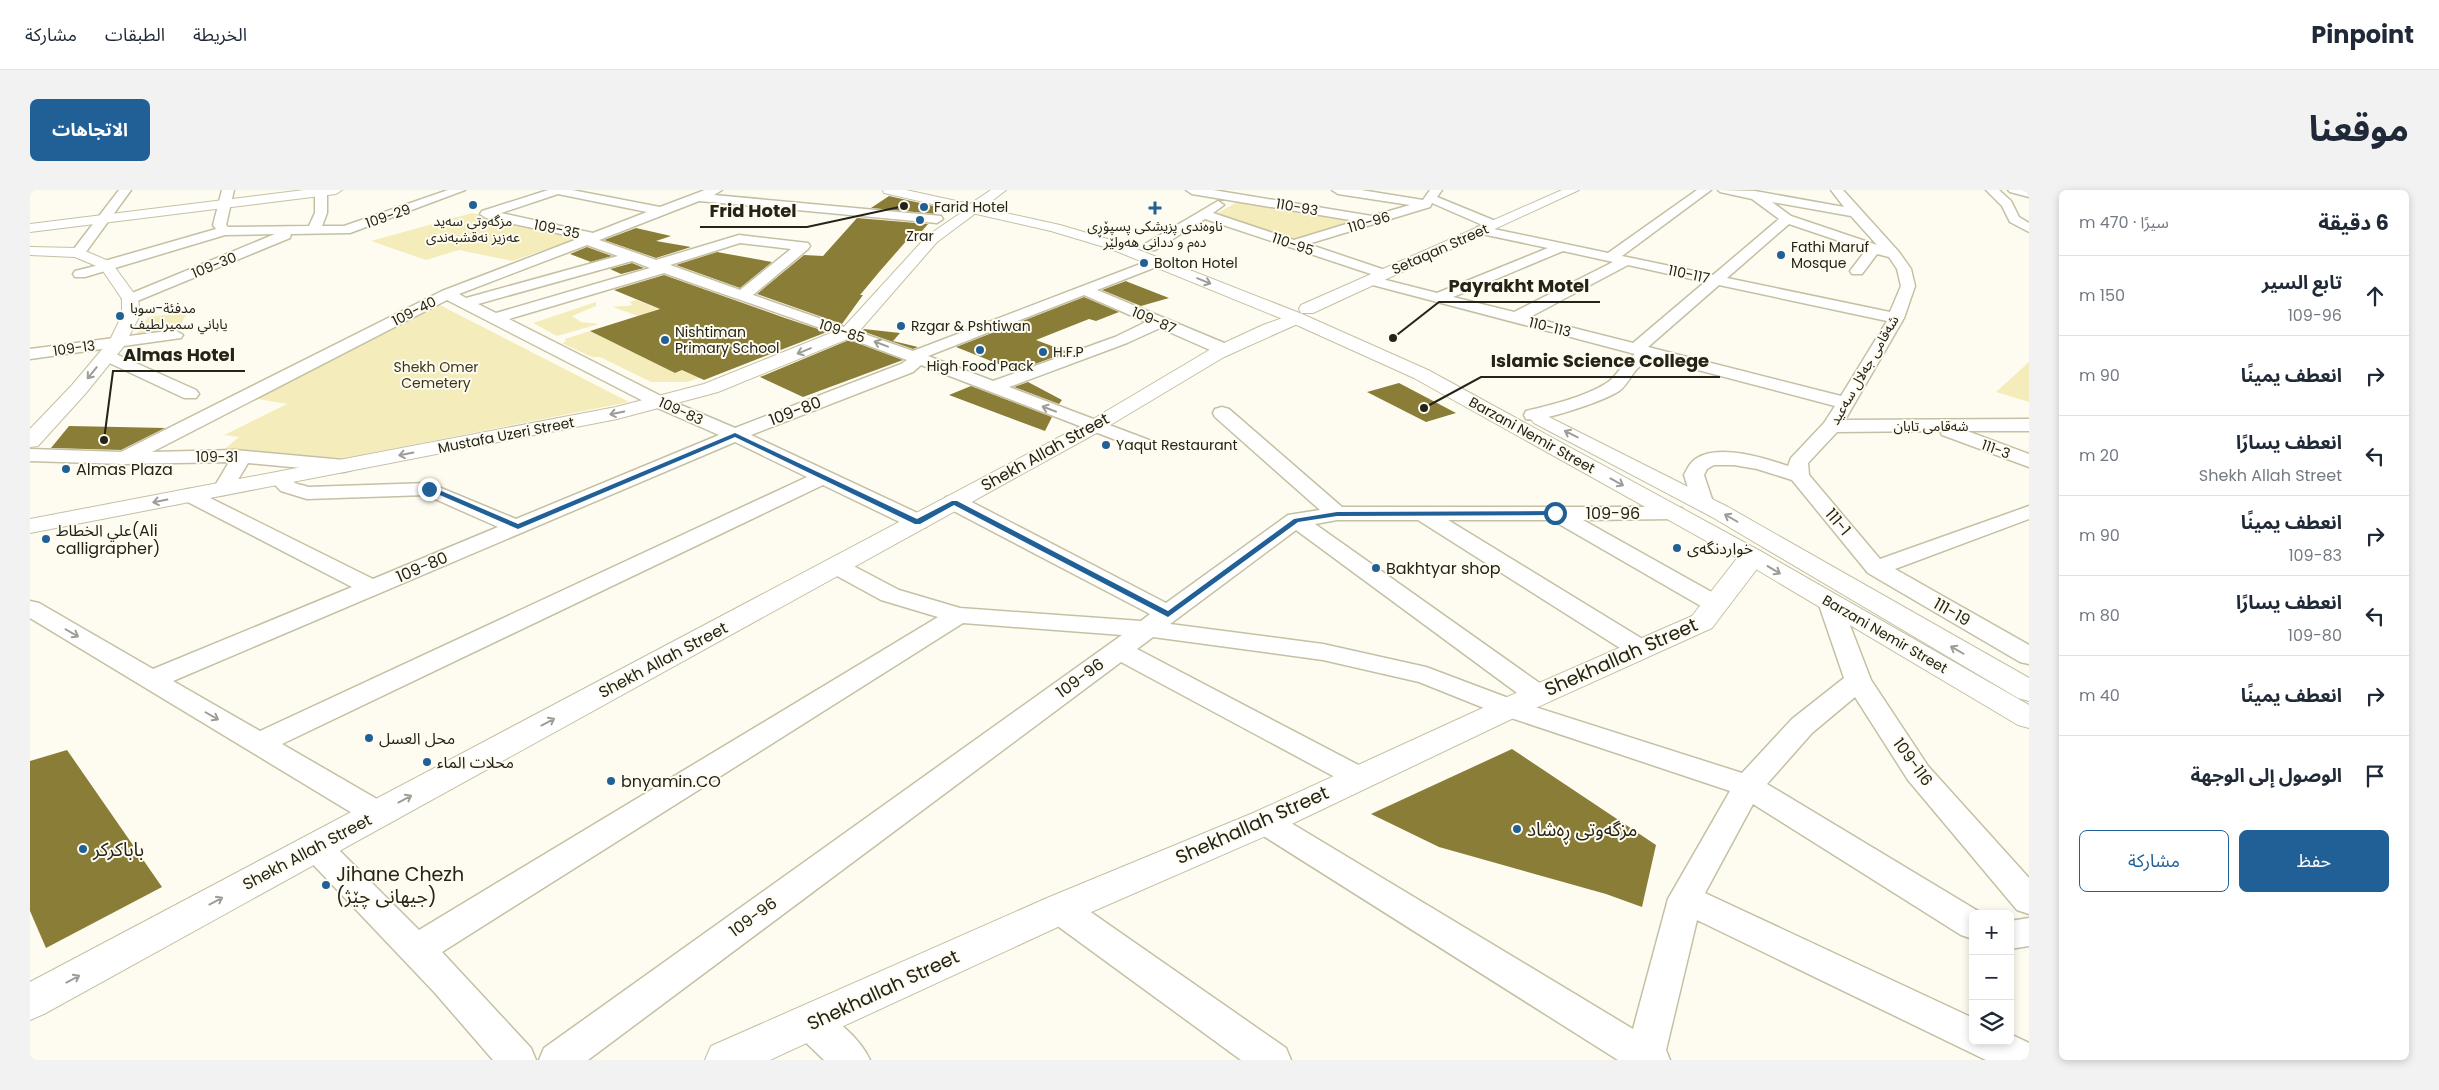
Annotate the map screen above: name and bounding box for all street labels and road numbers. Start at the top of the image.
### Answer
street label: 110-93 [1274,193,1320,221]
street label: 109-29 [363,199,413,233]
street label: 110-96 [1345,206,1393,238]
street label: 109-35 [532,214,582,244]
street label: Setaqan Street [1388,219,1492,279]
street label: 110-95 [1269,228,1317,260]
street label: 109-30 [189,247,239,283]
street label: 110-117 [1666,260,1712,288]
street label: 109-40 [388,291,440,331]
street label: 109-87 [1129,302,1180,338]
street label: شەقامی جەلال سەعید [1824,311,1904,429]
street label: 110-113 [1527,312,1573,342]
street label: 109-85 [816,314,868,348]
street label: 109-13 [52,335,96,361]
street label: 109-80 [766,391,824,431]
street label: 109-83 [656,392,706,430]
street label: Barzani Nemir Street [1465,392,1599,478]
street label: Shekh Allah Street [977,407,1113,497]
street label: Mustafa Uzeri Street [436,412,576,458]
street label: شەقامی تابان [1893,416,1969,436]
street label: 111-3 [1979,435,2013,463]
street label: 109-31 [196,447,238,467]
street label: 109-96 [1586,502,1640,525]
street label: 111-1 [1820,503,1856,541]
street label: 109-80 [393,546,451,588]
street label: Barzani Nemir Street [1819,590,1951,678]
street label: 111-19 [1929,592,1975,632]
street label: Shekhallah Street [1540,611,1702,703]
street label: Shekh Allah Street [594,616,732,704]
street label: 109-96 [1051,653,1109,703]
street label: 109-116 [1888,733,1938,791]
street label: Shekhallah Street [1171,779,1333,871]
street label: Shekh Allah Street [238,808,376,896]
street label: 109-96 [724,892,782,942]
street label: Shekhallah Street [803,943,964,1037]

